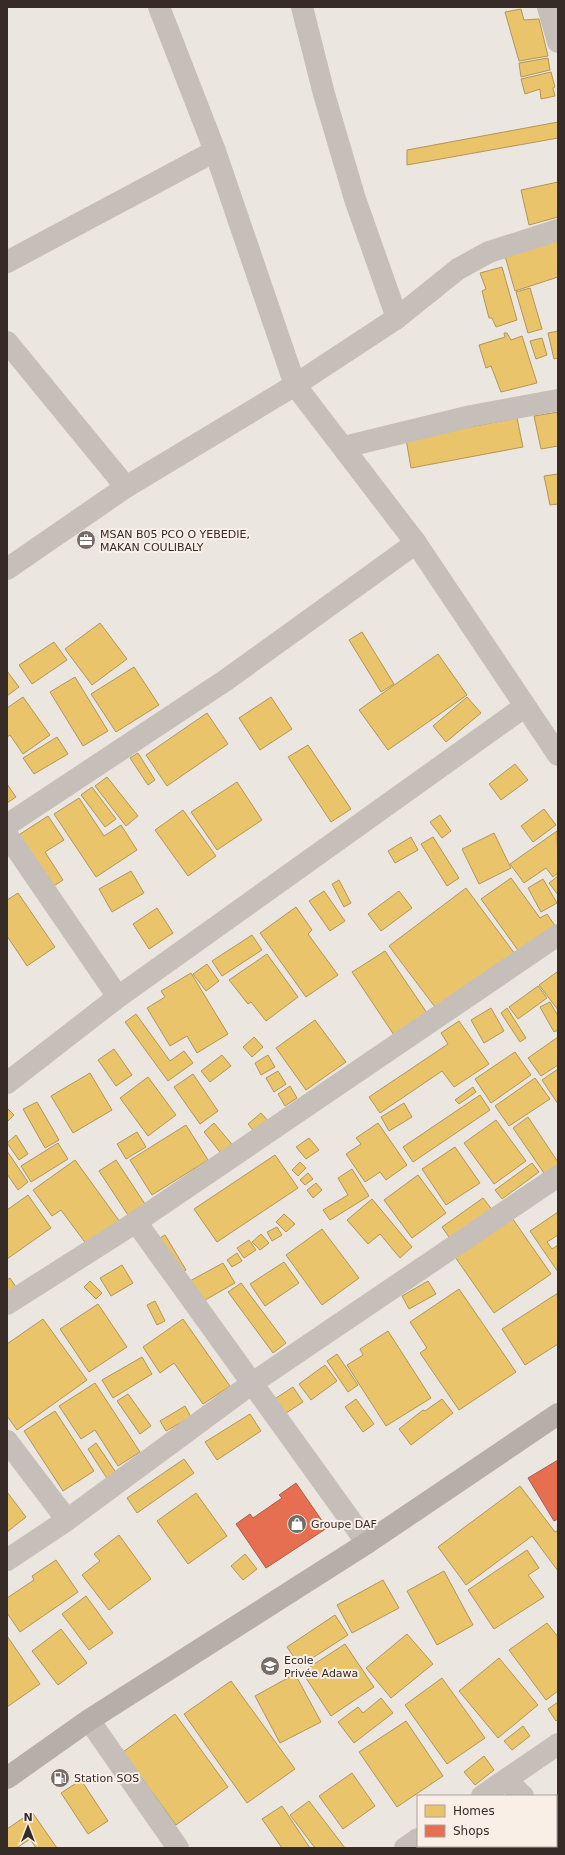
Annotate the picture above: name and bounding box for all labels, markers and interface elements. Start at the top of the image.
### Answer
place label: MSAN B05 PCO O YEBEDIE, MAKAN COULIBALY [100,528,250,554]
office icon: MSAN B05 PCO O YEBEDIE, MAKAN COULIBALY [75,529,97,551]
shop icon: Groupe DAF [286,1513,308,1535]
place label: Groupe DAF [311,1518,377,1531]
place label: Ecole Privée Adawa [284,1654,358,1680]
school or university icon: Ecole Privée Adawa [259,1655,281,1677]
fuel station icon: Station SOS [49,1767,71,1789]
place label: Station SOS [74,1772,139,1785]
legend [417,1795,557,1847]
text: Homes [453,1804,495,1818]
north arrow [8,1807,48,1847]
text: N [23,1811,33,1824]
text: Shops [453,1824,489,1838]

